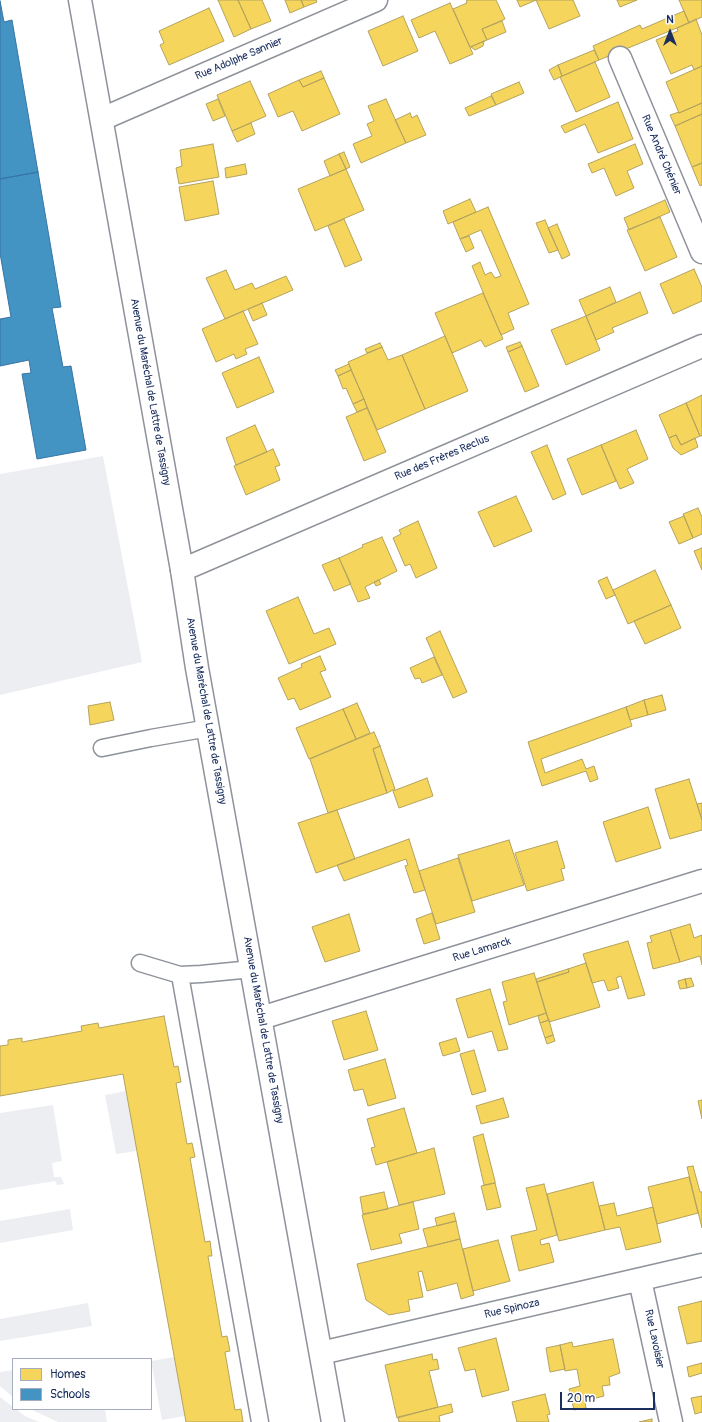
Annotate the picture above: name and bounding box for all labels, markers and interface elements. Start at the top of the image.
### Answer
north arrow [650,12,690,52]
text: N [666,13,674,26]
street label: Rue Adolphe Sannier [193,35,285,83]
street label: Rue André Chénier [638,113,684,197]
street label: Avenue du Maréchal de Lattre de Tassigny [127,297,173,487]
street label: Rue des Frères Reclus [393,432,491,484]
street label: Avenue du Maréchal de Lattre de Tassigny [183,616,229,806]
street label: Avenue du Maréchal de Lattre de Tassigny [240,935,286,1125]
street label: Rue Lamarck [451,935,513,965]
street label: Rue Spinoza [483,1296,541,1322]
street label: Rue Lavoisier [641,1308,667,1370]
legend [12,1358,152,1410]
text: Homes [50,1367,86,1382]
scale bar [562,1384,657,1410]
text: Schools [50,1387,90,1402]
text: 20 m [567,1391,595,1406]

